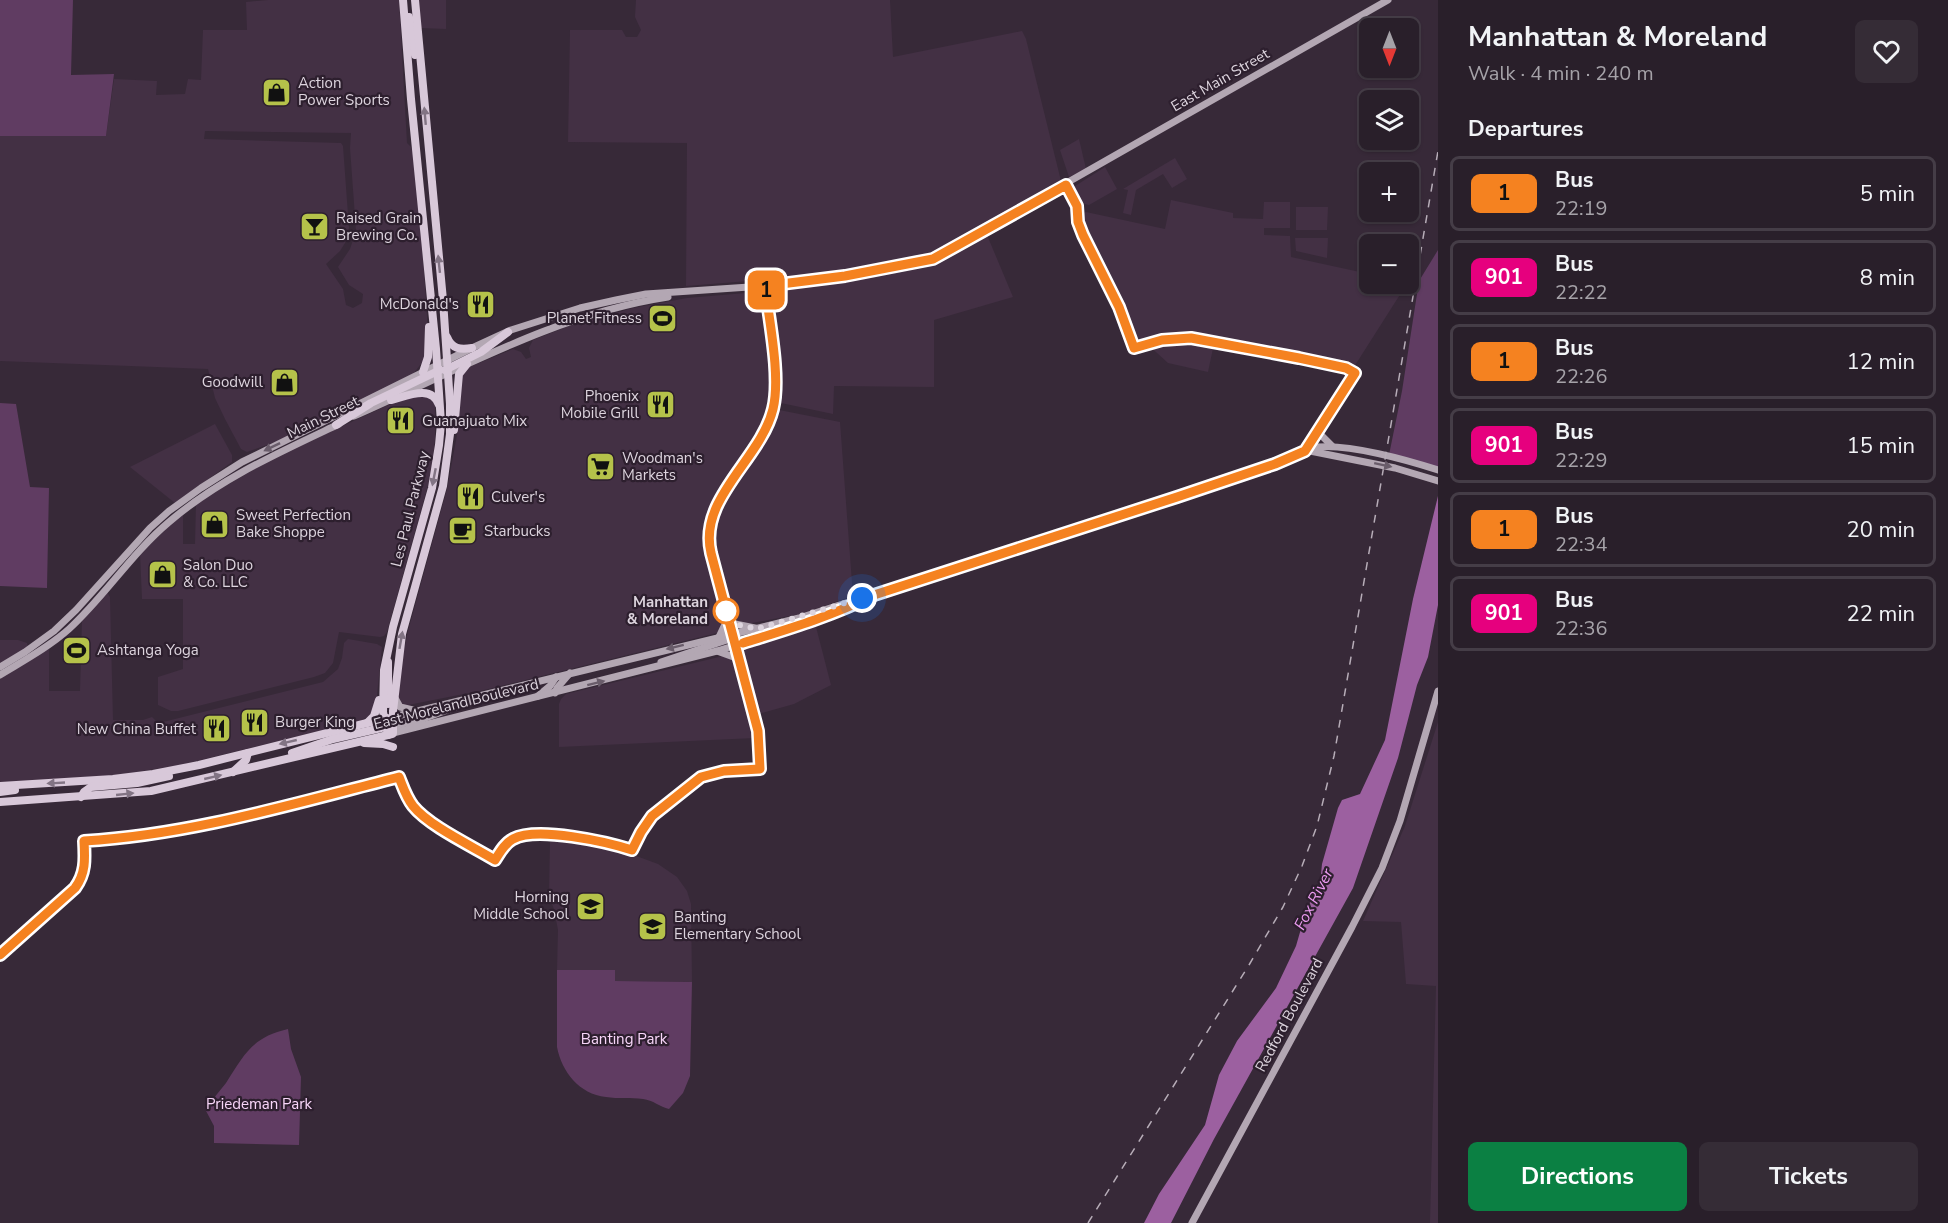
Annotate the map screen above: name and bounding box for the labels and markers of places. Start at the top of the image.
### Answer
place label: Action Power Sports [298,73,390,110]
shop icon: Action Power Sports [261,76,293,108]
place label: Raised Grain Brewing Co. [336,208,421,245]
bar icon: Raised Grain Brewing Co. [299,211,331,243]
restaurant icon: McDonald's [464,288,496,320]
place label: McDonald's [380,294,459,314]
sports icon: Planet Fitness [647,302,679,334]
place label: Planet Fitness [547,308,642,328]
shop icon: Goodwill [268,366,300,398]
place label: Goodwill [202,372,264,392]
place label: Phoenix Mobile Grill [561,386,640,423]
restaurant icon: Phoenix Mobile Grill [644,389,676,421]
restaurant icon: Guanajuato Mix [385,405,417,437]
place label: Guanajuato Mix [422,411,527,431]
place label: Woodman's Markets [622,448,703,485]
supermarket icon: Woodman's Markets [585,451,617,483]
restaurant icon: Culver's [454,481,486,513]
place label: Culver's [491,487,545,507]
place label: Sweet Perfection Bake Shoppe [236,505,351,542]
shop icon: Sweet Perfection Bake Shoppe [199,508,231,540]
cafe icon: Starbucks [447,515,479,547]
place label: Starbucks [484,521,550,541]
place label: Salon Duo & Co. LLC [183,555,253,592]
shop icon: Salon Duo & Co. LLC [146,558,178,590]
place label: Manhattan & Moreland [627,592,708,629]
marker: Manhattan & Moreland [713,598,739,624]
sports icon: Ashtanga Yoga [60,634,92,666]
place label: Ashtanga Yoga [97,640,199,660]
restaurant icon: Burger King [238,706,270,738]
place label: Burger King [275,712,355,732]
restaurant icon: New China Buffet [201,713,233,745]
place label: New China Buffet [77,719,197,739]
place label: Horning Middle School [473,887,570,924]
school or university icon: Horning Middle School [574,890,606,922]
place label: Banting Elementary School [674,907,801,944]
school or university icon: Banting Elementary School [637,910,669,942]

